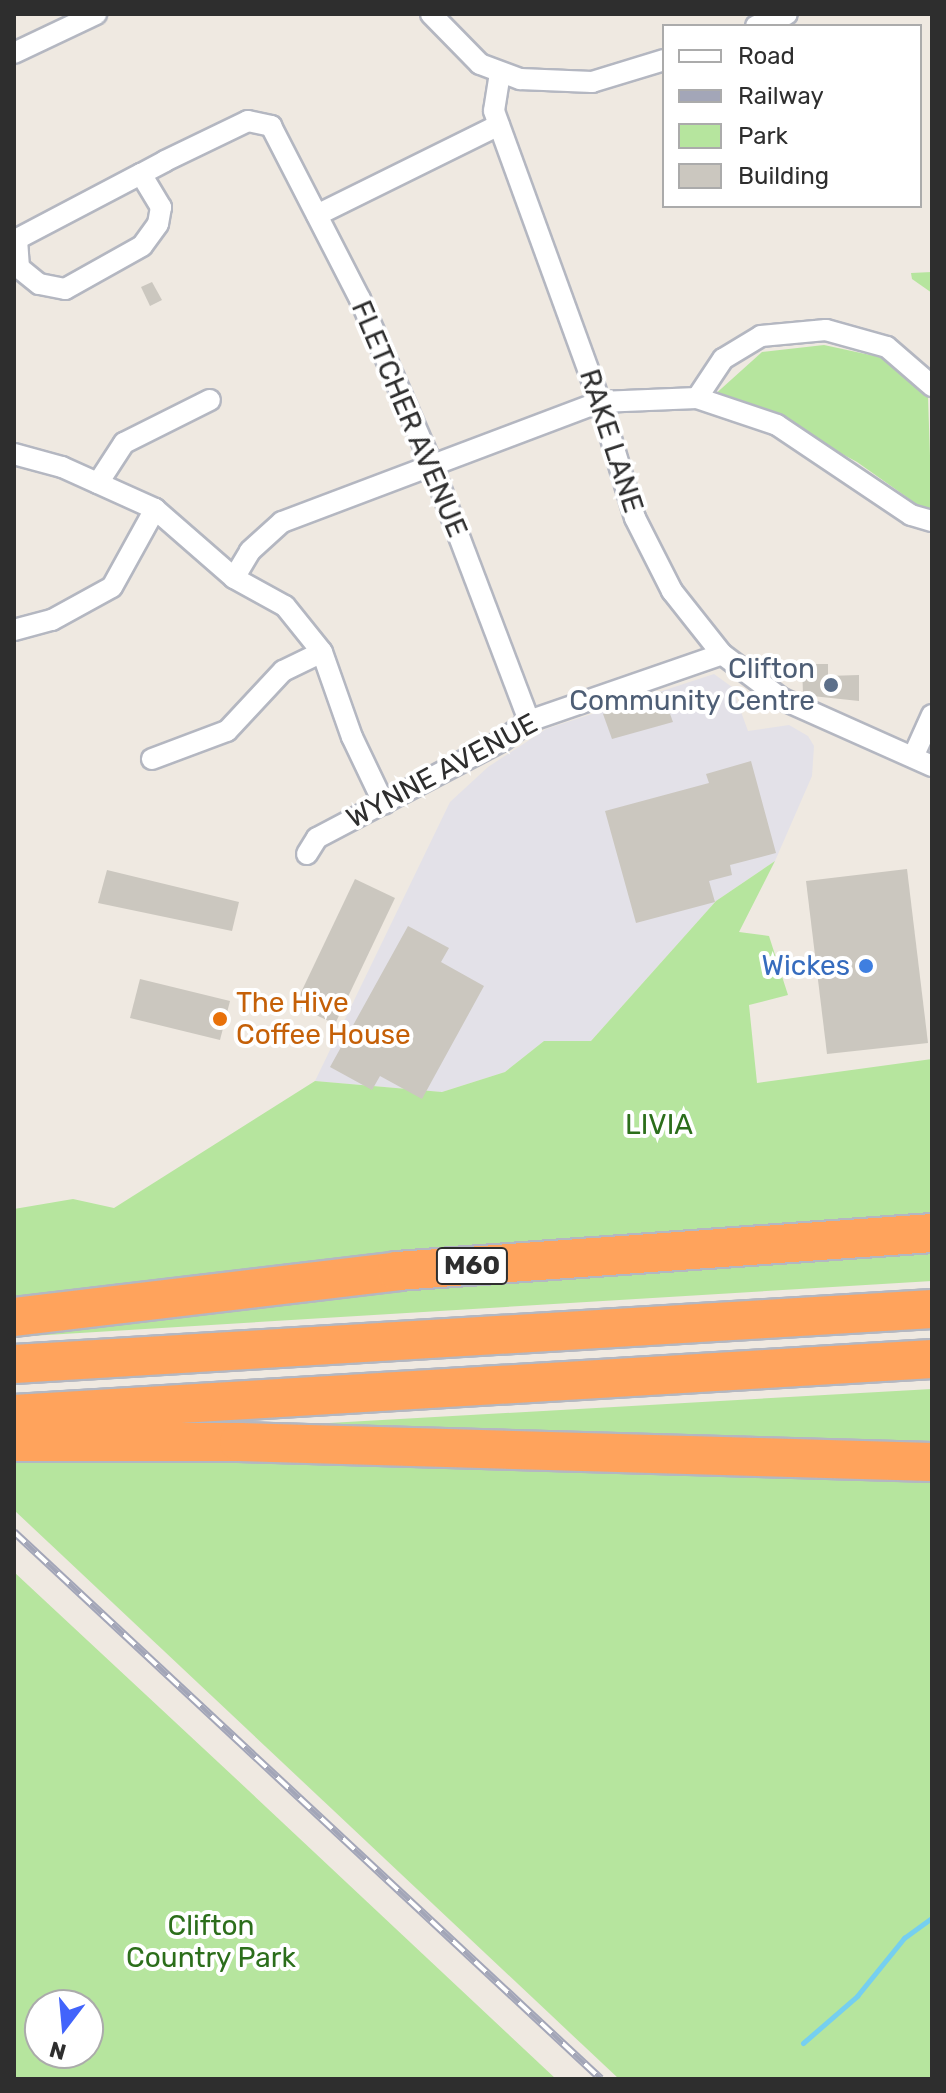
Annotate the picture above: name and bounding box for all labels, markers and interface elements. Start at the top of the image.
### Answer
legend [662,24,922,208]
text: Road [738,42,795,70]
text: Railway [738,82,824,110]
text: Park [738,122,788,150]
text: Building [738,162,829,190]
street label: FLETCHER AVENUE [344,295,474,543]
street label: RAKE LANE [572,365,650,517]
place label: Clifton Community Centre [569,652,815,718]
marker: Clifton Community Centre [822,676,840,694]
street label: WYNNE AVENUE [340,706,544,836]
place label: Wickes [762,949,850,983]
marker: Wickes [857,957,875,975]
place label: The Hive Coffee House [236,986,411,1052]
marker: The Hive Coffee House [211,1010,229,1028]
park label: LIVIA [625,1108,693,1142]
road number: M60 [434,1244,510,1288]
park label: Clifton Country Park [126,1909,296,1975]
north arrow [24,1989,104,2069]
text: N [46,2035,69,2066]

